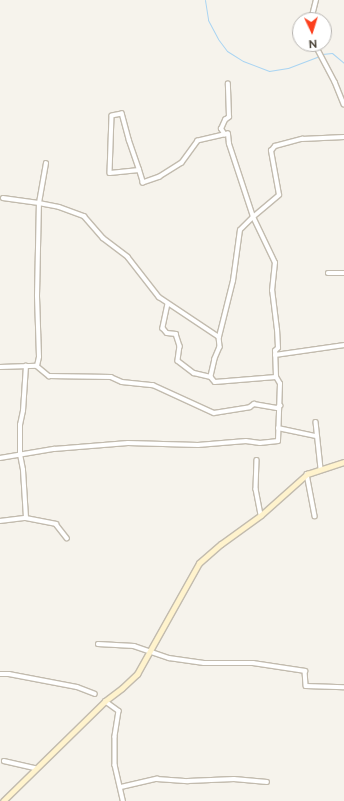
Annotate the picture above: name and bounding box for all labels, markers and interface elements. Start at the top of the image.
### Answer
north arrow [292,12,332,52]
text: N [308,37,317,50]

